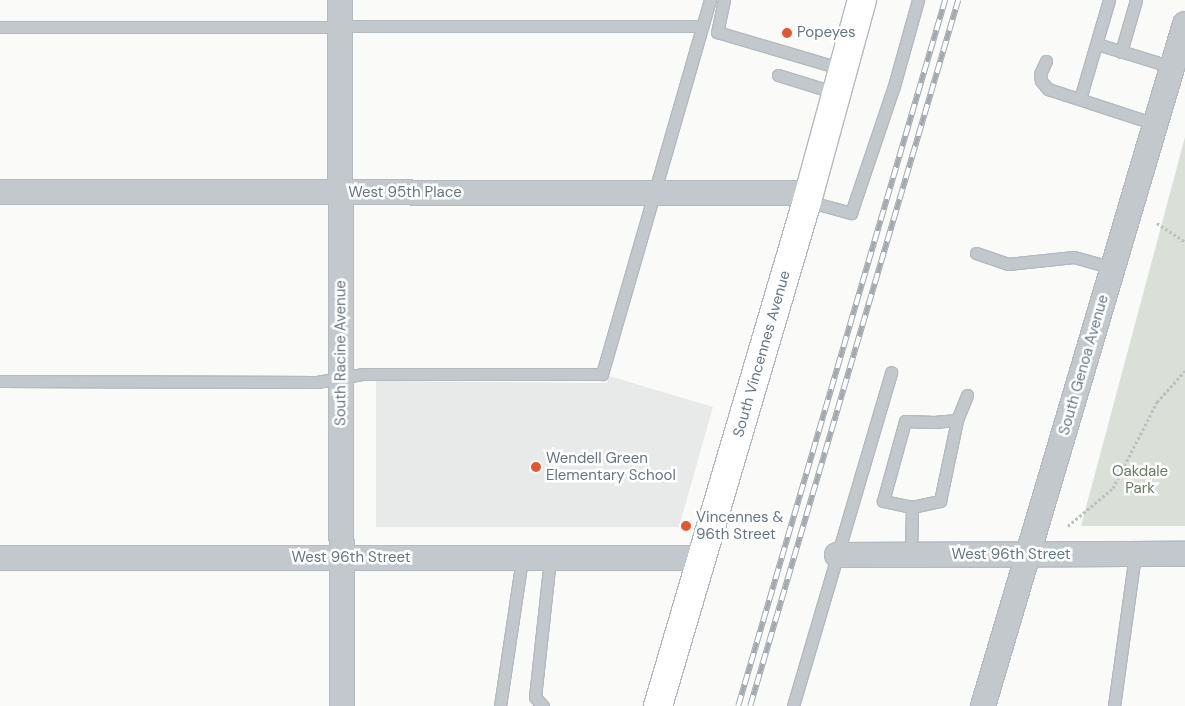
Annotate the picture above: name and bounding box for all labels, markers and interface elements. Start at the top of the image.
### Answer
place label: Popeyes [797,24,855,42]
marker: Popeyes [781,27,793,39]
street label: West 95th Place [348,184,462,202]
street label: South Vincennes Avenue [730,269,794,439]
street label: South Racine Avenue [332,280,350,426]
street label: South Genoa Avenue [1055,293,1113,437]
place label: Wendell Green Elementary School [546,449,676,484]
marker: Wendell Green Elementary School [530,461,542,473]
park label: Oakdale Park [1112,462,1168,497]
place label: Vincennes & 96th Street [696,508,784,543]
marker: Vincennes & 96th Street [680,520,692,532]
street label: West 96th Street [951,546,1071,564]
street label: West 96th Street [291,549,411,567]

